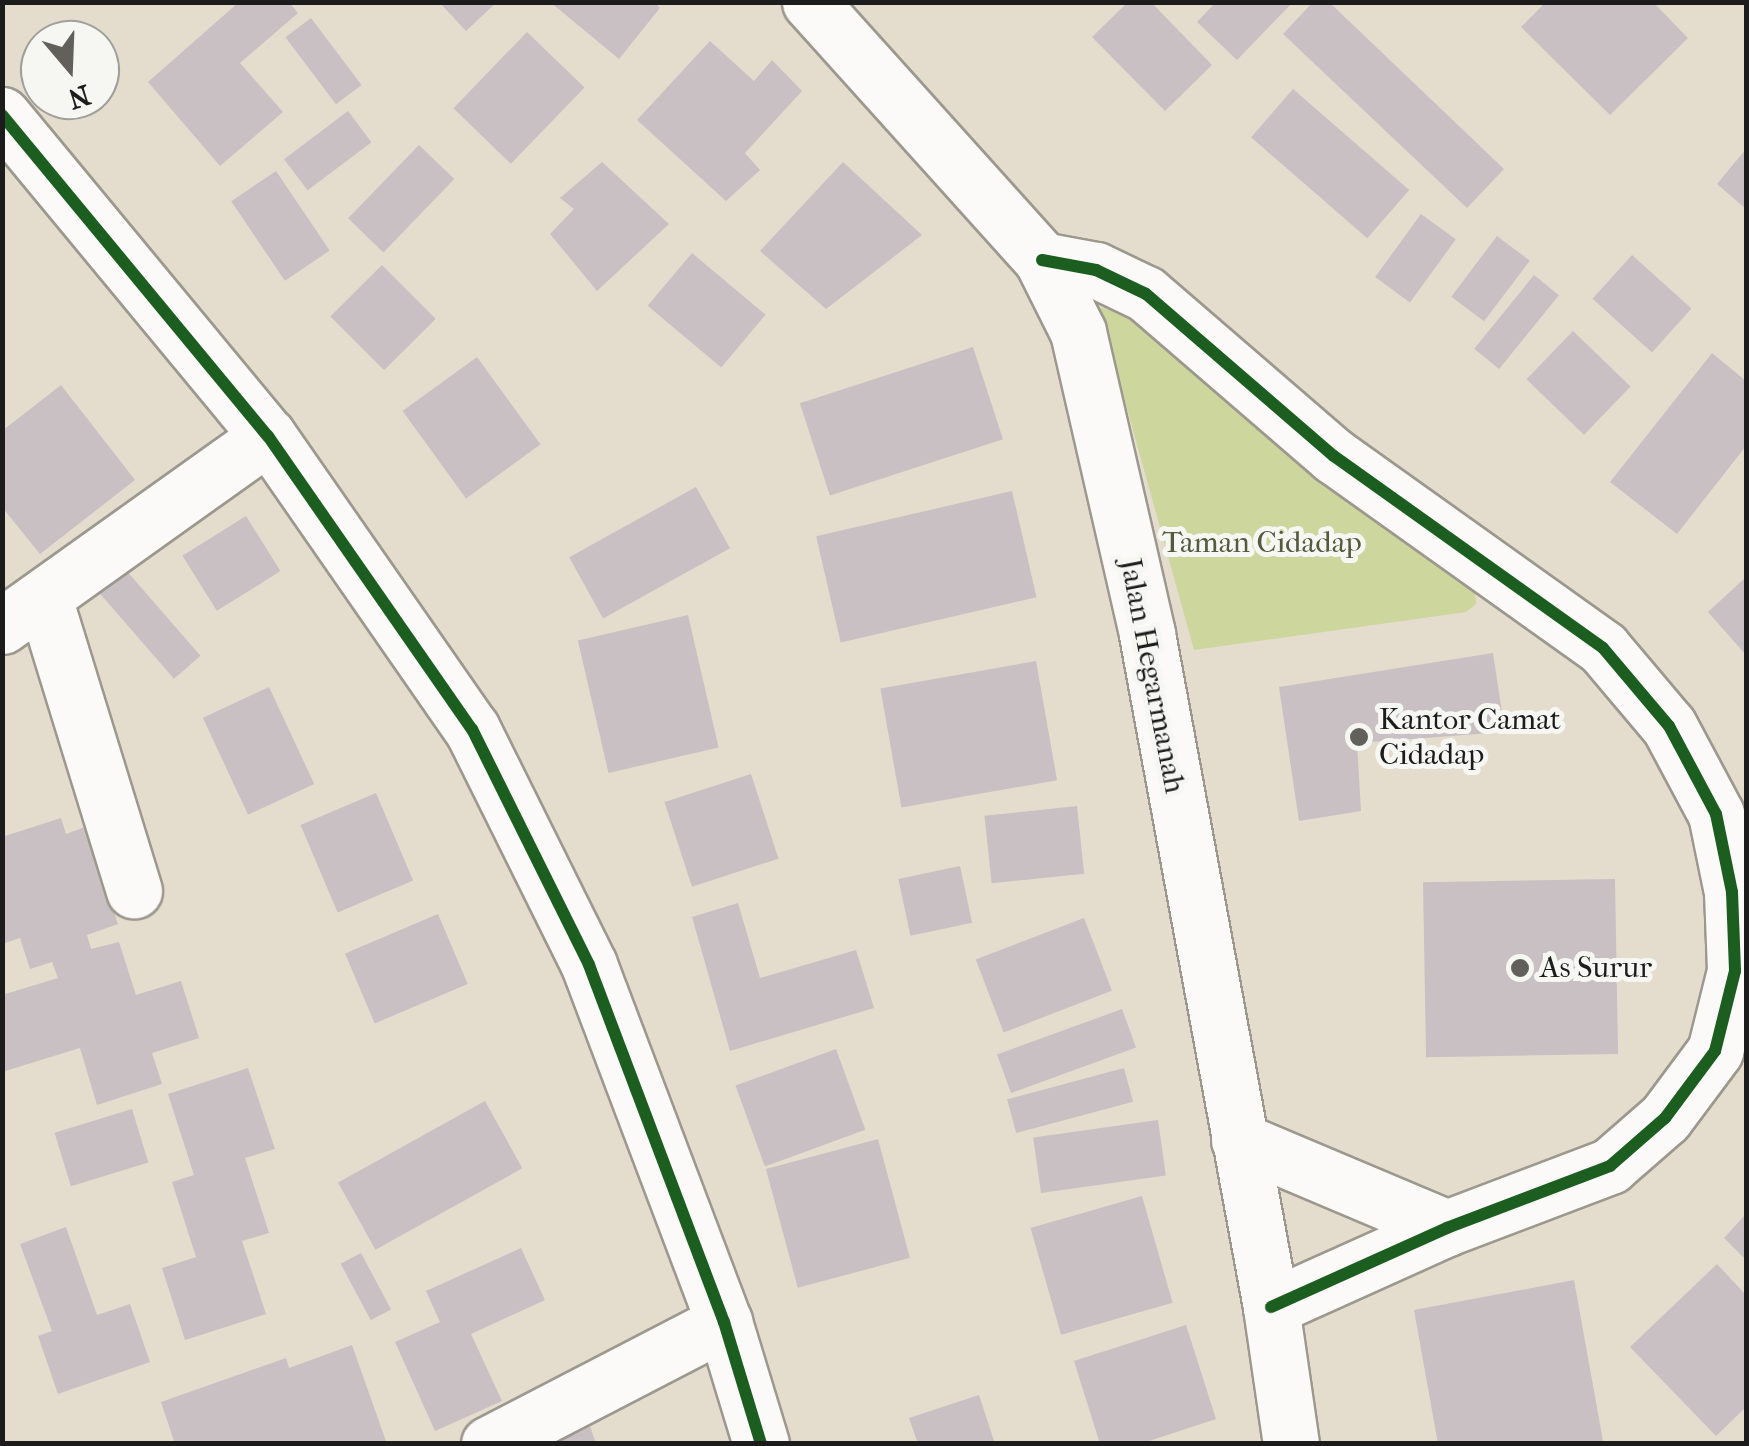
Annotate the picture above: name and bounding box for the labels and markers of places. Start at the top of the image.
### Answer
place label: Kantor Camat Cidadap [1379,702,1561,772]
marker: Kantor Camat Cidadap [1348,726,1370,748]
place label: As Surur [1540,950,1652,986]
marker: As Surur [1509,957,1531,979]

